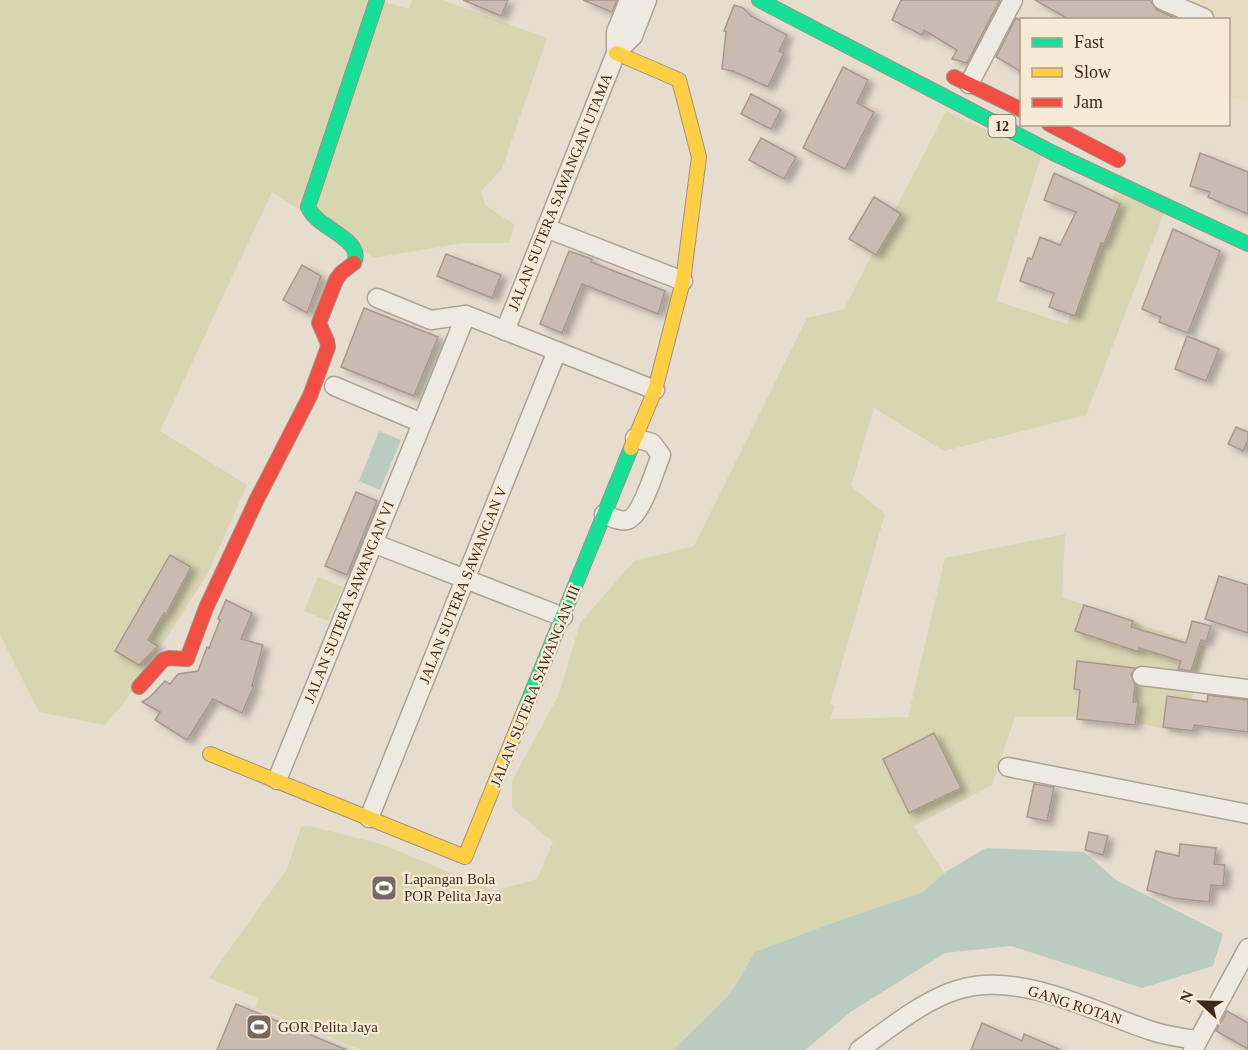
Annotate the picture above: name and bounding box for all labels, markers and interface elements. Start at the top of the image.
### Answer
legend [1020,18,1230,126]
text: Fast [1074,32,1104,52]
text: Slow [1074,62,1111,82]
street label: JALAN SUTERA SAWANGAN UTAMA [505,71,615,313]
text: Jam [1074,92,1103,112]
road number: 12 [988,115,1016,137]
street label: JALAN SUTERA SAWANGAN V [416,484,510,686]
street label: JALAN SUTERA SAWANGAN VI [301,499,397,705]
street label: JALAN SUTERA SAWANGAN III [487,583,583,789]
place label: Lapangan Bola POR Pelita Jaya [404,871,502,904]
sports icon: Lapangan Bola POR Pelita Jaya [369,873,399,903]
north arrow [1170,972,1230,1032]
street label: GANG ROTAN [1026,982,1124,1028]
text: N [1177,988,1197,1005]
sports icon: GOR Pelita Jaya [244,1012,274,1042]
place label: GOR Pelita Jaya [278,1019,378,1035]

